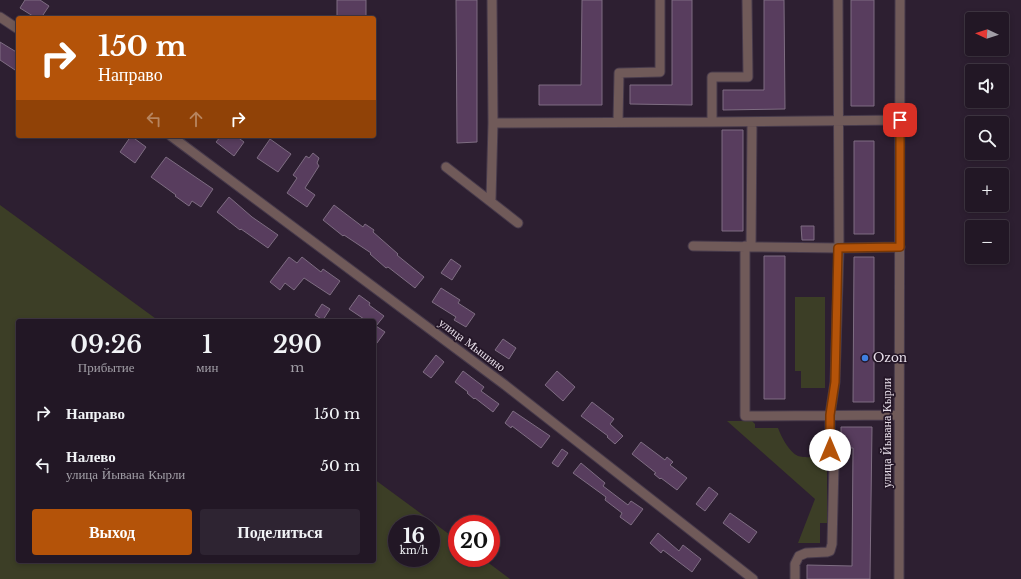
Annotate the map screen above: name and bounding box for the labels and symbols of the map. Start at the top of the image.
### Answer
north arrow [965,12,1009,56]
pin [883,103,917,137]
street label: улица Мышино [436,315,509,375]
place label: Ozon [873,350,907,365]
marker: Ozon [860,353,870,363]
street label: улица Йывана Кырли [879,377,894,488]
position arrow [809,429,851,471]
speed limit sign: 20 [448,515,500,567]

